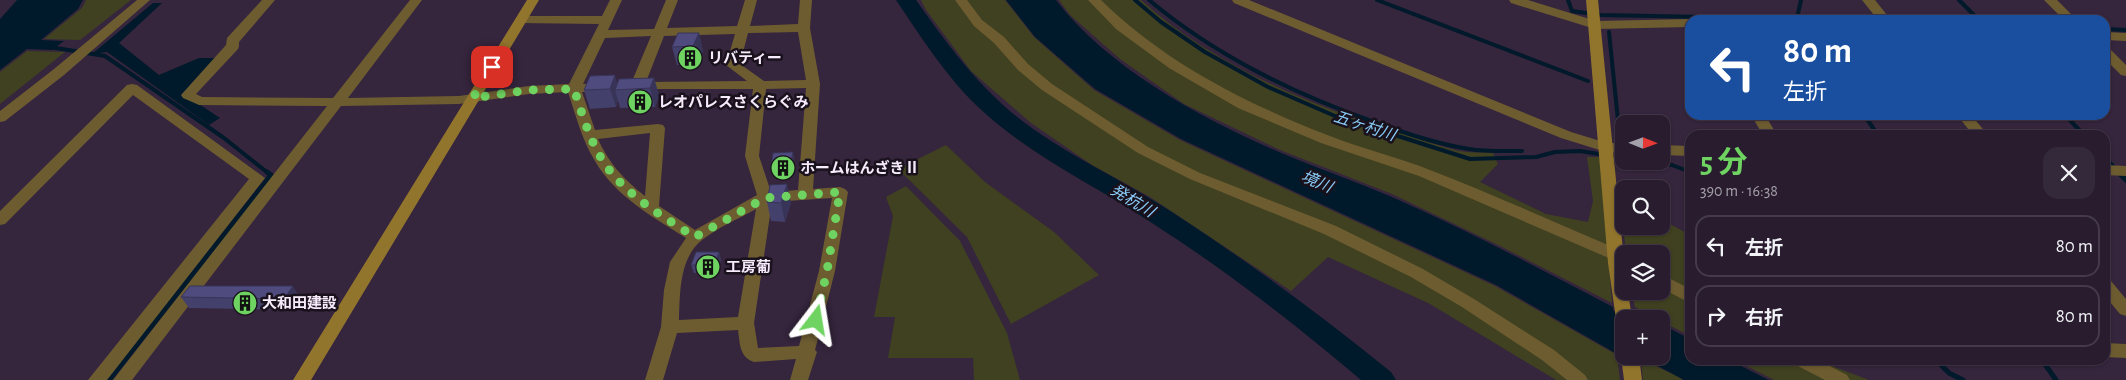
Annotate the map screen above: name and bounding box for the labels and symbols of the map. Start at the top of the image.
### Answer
building icon: リバティー [677,45,703,71]
pin [471,46,513,88]
place label: リバティー [708,50,782,66]
building icon: レオパレスさくらぐみ [627,89,653,115]
place label: レオパレスさくらぐみ [658,94,808,110]
water label: 五ヶ村川 [1332,108,1400,144]
north arrow [1615,115,1670,170]
building icon: ホームはんざきⅡ [770,155,796,181]
place label: ホームはんざきⅡ [800,159,920,176]
water label: 境川 [1299,167,1337,196]
water label: 発杭川 [1108,181,1159,221]
building icon: 工房葡 [695,254,721,280]
place label: 工房葡 [726,259,771,275]
building icon: 大和田建設 [232,290,258,316]
position arrow [789,293,841,345]
place label: 大和田建設 [262,295,337,311]

